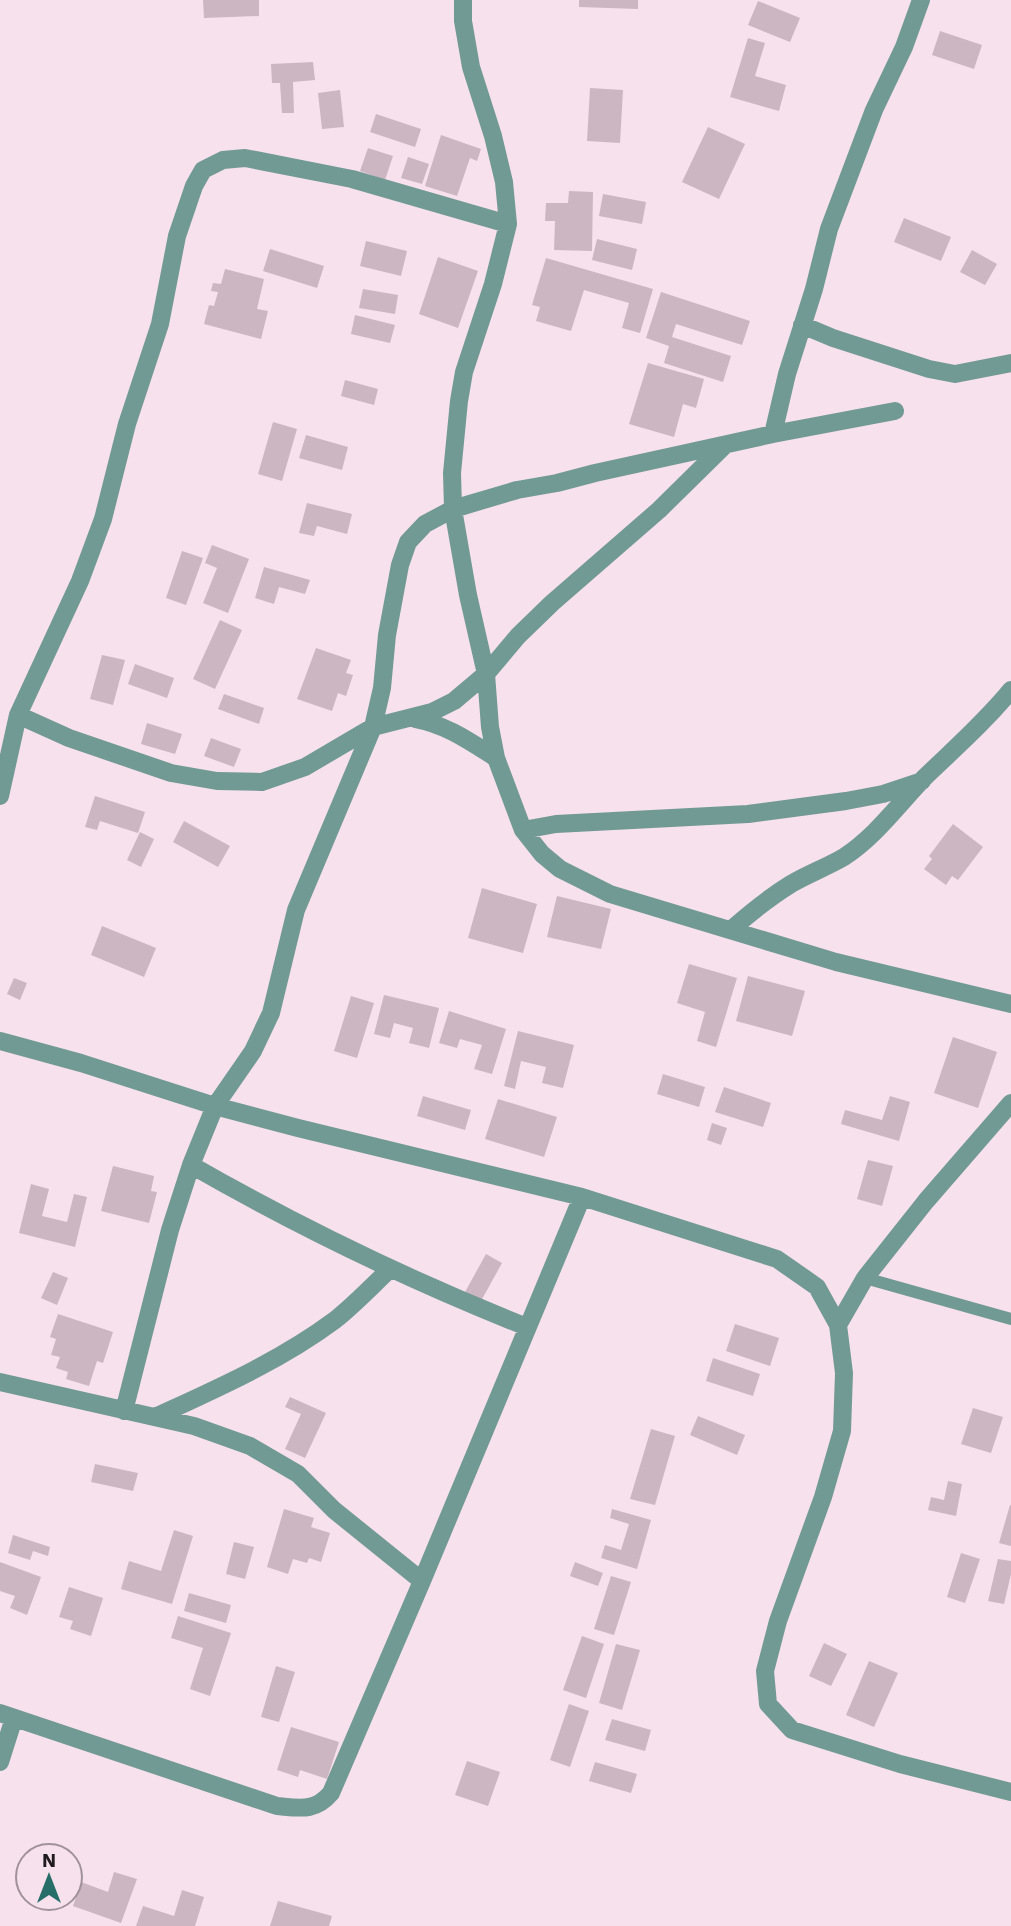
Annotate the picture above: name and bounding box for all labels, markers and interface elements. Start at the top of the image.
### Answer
north arrow [14,1842,84,1912]
text: N [42,1849,56,1872]

